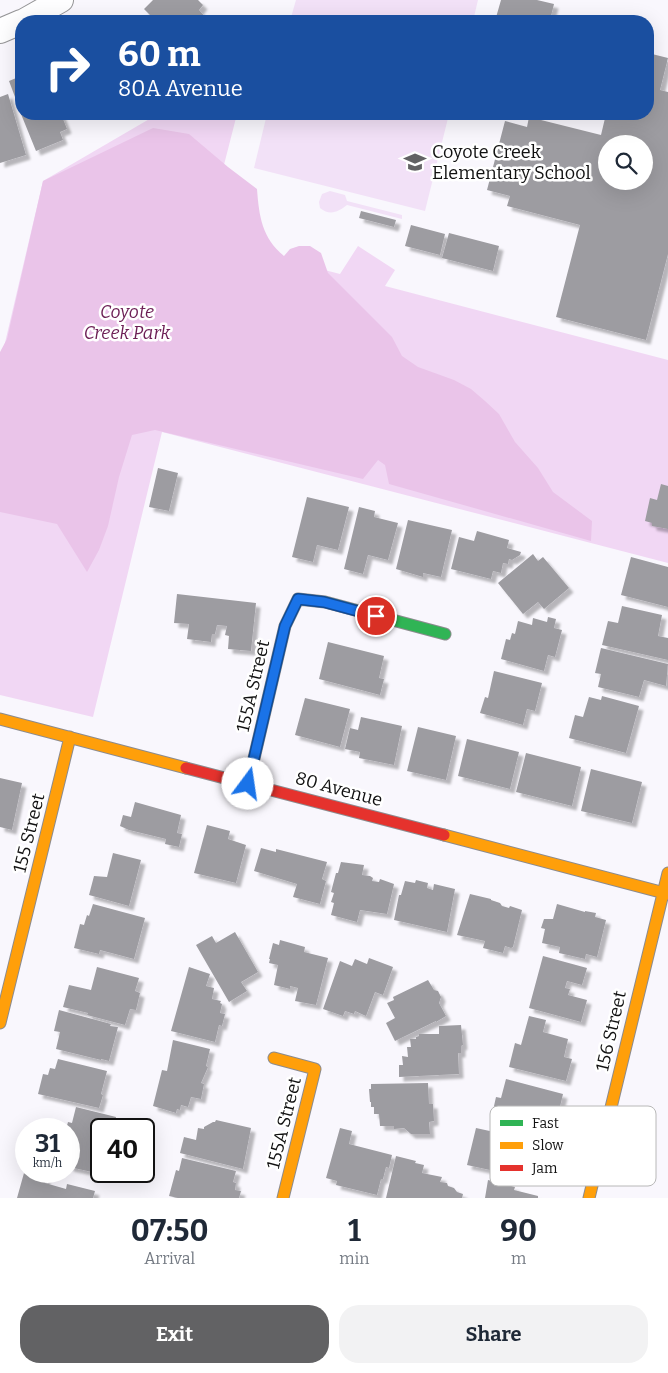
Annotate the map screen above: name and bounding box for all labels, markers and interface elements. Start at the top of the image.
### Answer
text: 60 m [118,33,201,75]
icon: right [35,35,100,100]
text: 80A Avenue [118,75,243,102]
map controls [598,135,653,190]
button: search [598,135,653,190]
place label: Coyote Creek Elementary School [432,141,591,184]
school or university icon: Coyote Creek Elementary School [402,149,428,175]
park label: Coyote Creek Park [84,301,171,344]
pin [355,595,397,637]
icon: arrive [362,602,390,630]
street label: 155A Street [232,637,274,734]
position arrow [221,757,273,809]
street label: 80 Avenue [293,767,385,811]
street label: 155 Street [9,791,50,875]
street label: 156 Street [591,988,631,1073]
street label: 155A Street [262,1074,306,1171]
legend [490,1106,656,1186]
text: Fast [532,1115,559,1132]
speed limit sign: 40 [90,1118,155,1183]
text: 31 [35,1129,60,1159]
text: Slow [532,1137,564,1154]
text: km/h [33,1156,62,1170]
text: Jam [531,1160,558,1177]
text: 07:50 [131,1213,208,1249]
text: 1 [348,1213,361,1249]
text: 90 [500,1213,537,1249]
text: Arrival [144,1249,195,1268]
text: min [339,1249,370,1268]
text: m [511,1249,526,1268]
button: Exit [20,1305,329,1363]
button: Share [339,1305,648,1363]

